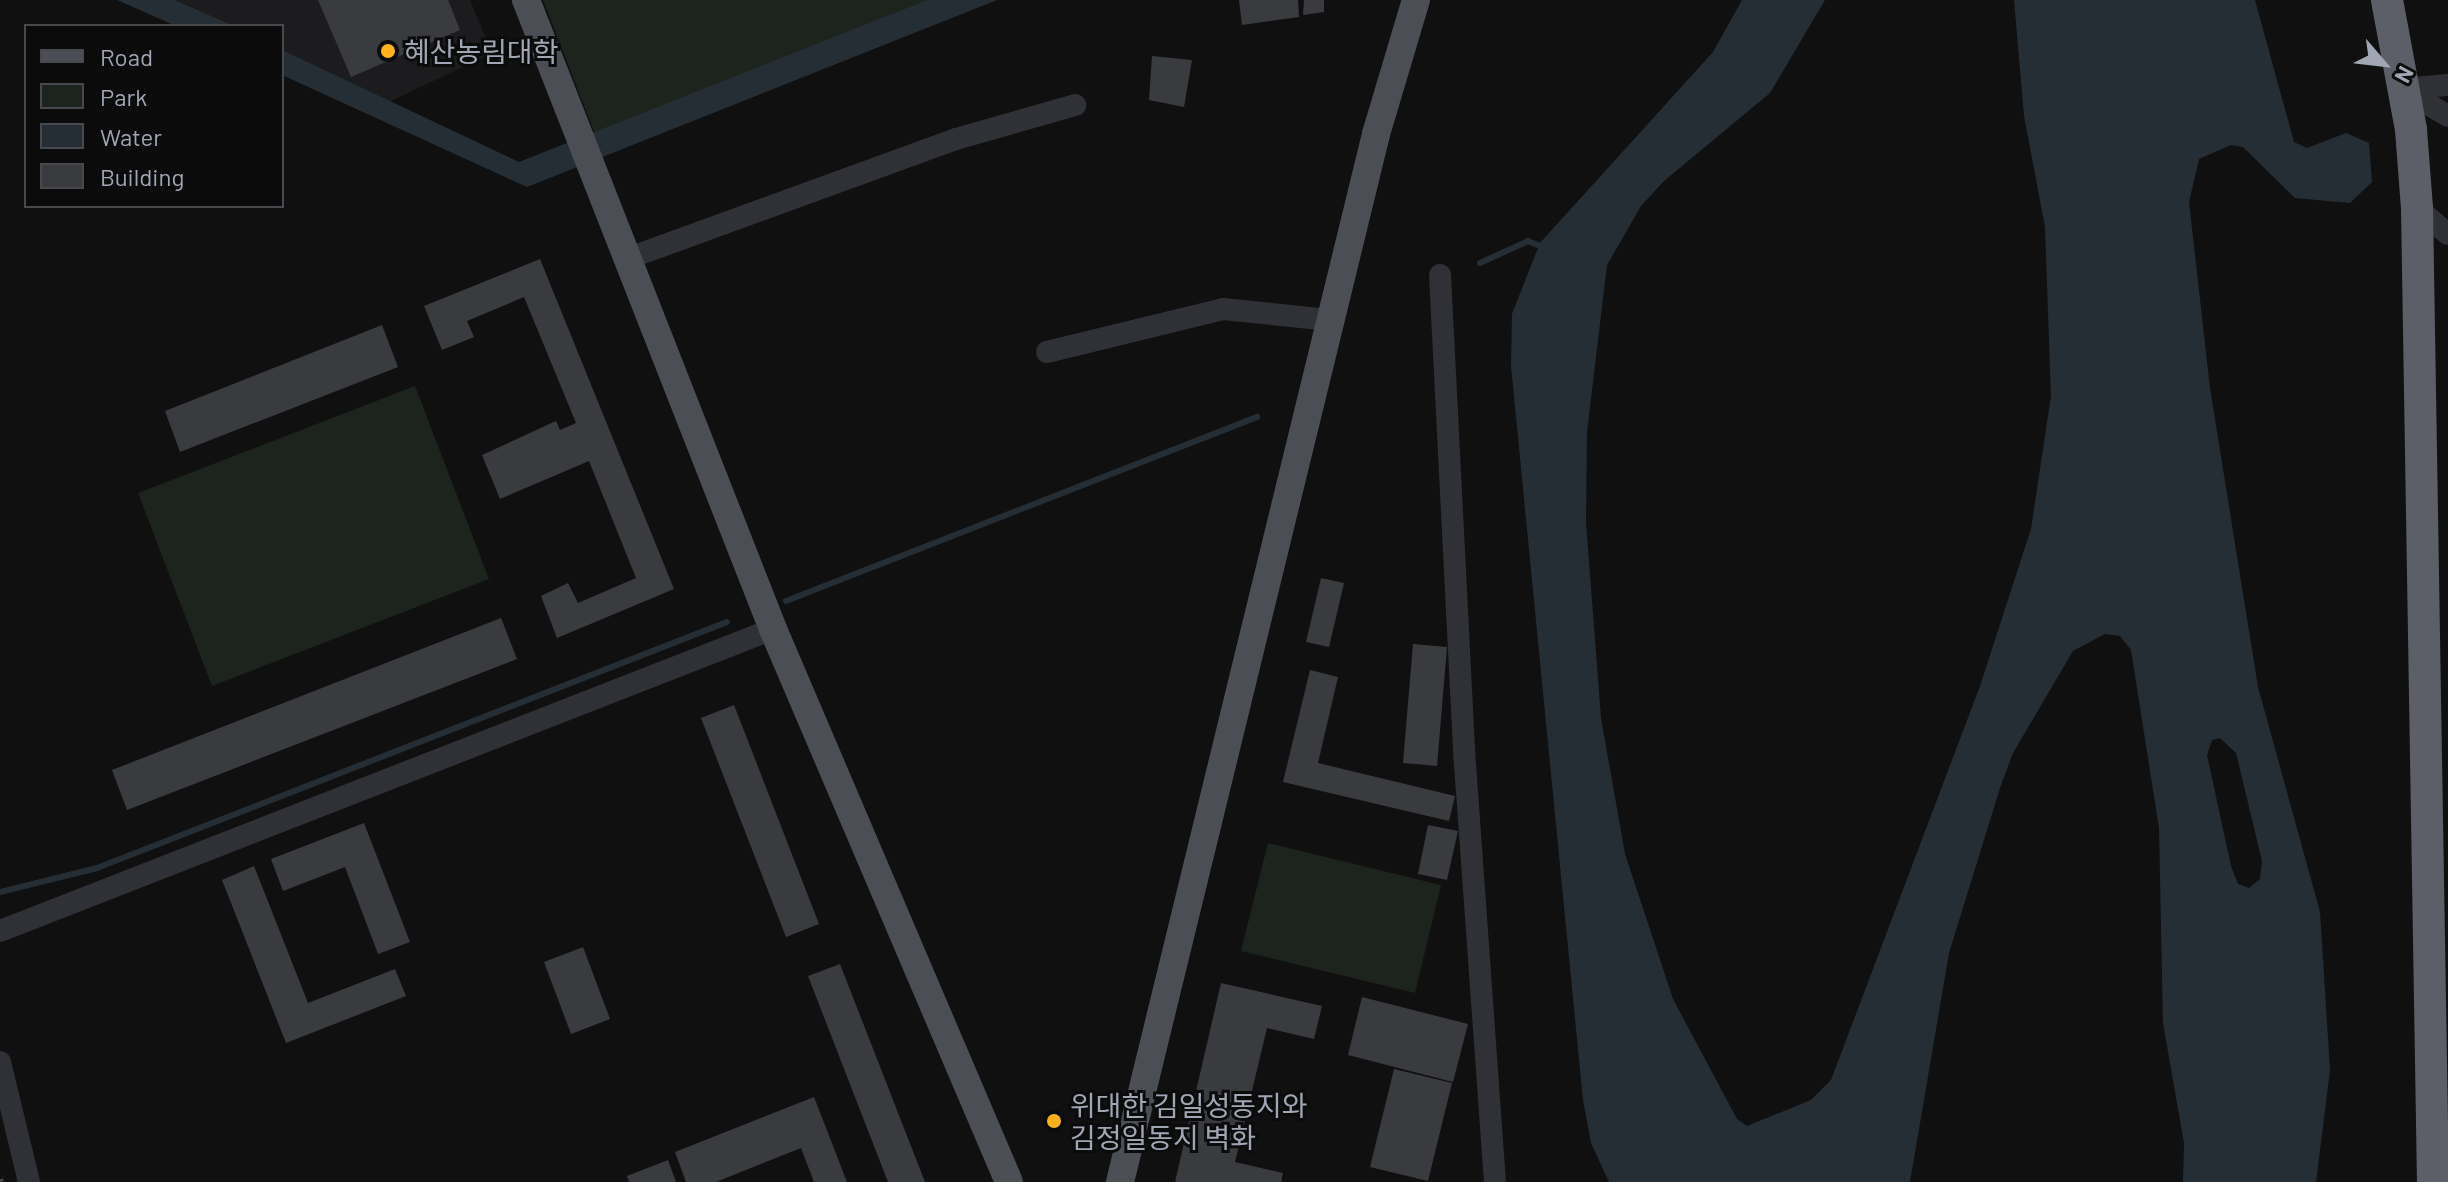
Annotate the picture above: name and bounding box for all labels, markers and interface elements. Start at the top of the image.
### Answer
legend [24,24,284,208]
north arrow [2344,24,2424,104]
place label: 혜산농림대학 [404,34,559,68]
text: Road [100,42,153,71]
marker: 혜산농림대학 [379,42,397,60]
text: N [2390,63,2420,88]
text: Park [100,82,147,111]
text: Water [100,122,162,151]
text: Building [100,162,184,191]
place label: 위대한 김일성동지와 김정일동지 벽화 [1070,1088,1307,1154]
marker: 위대한 김일성동지와 김정일동지 벽화 [1045,1112,1063,1130]

